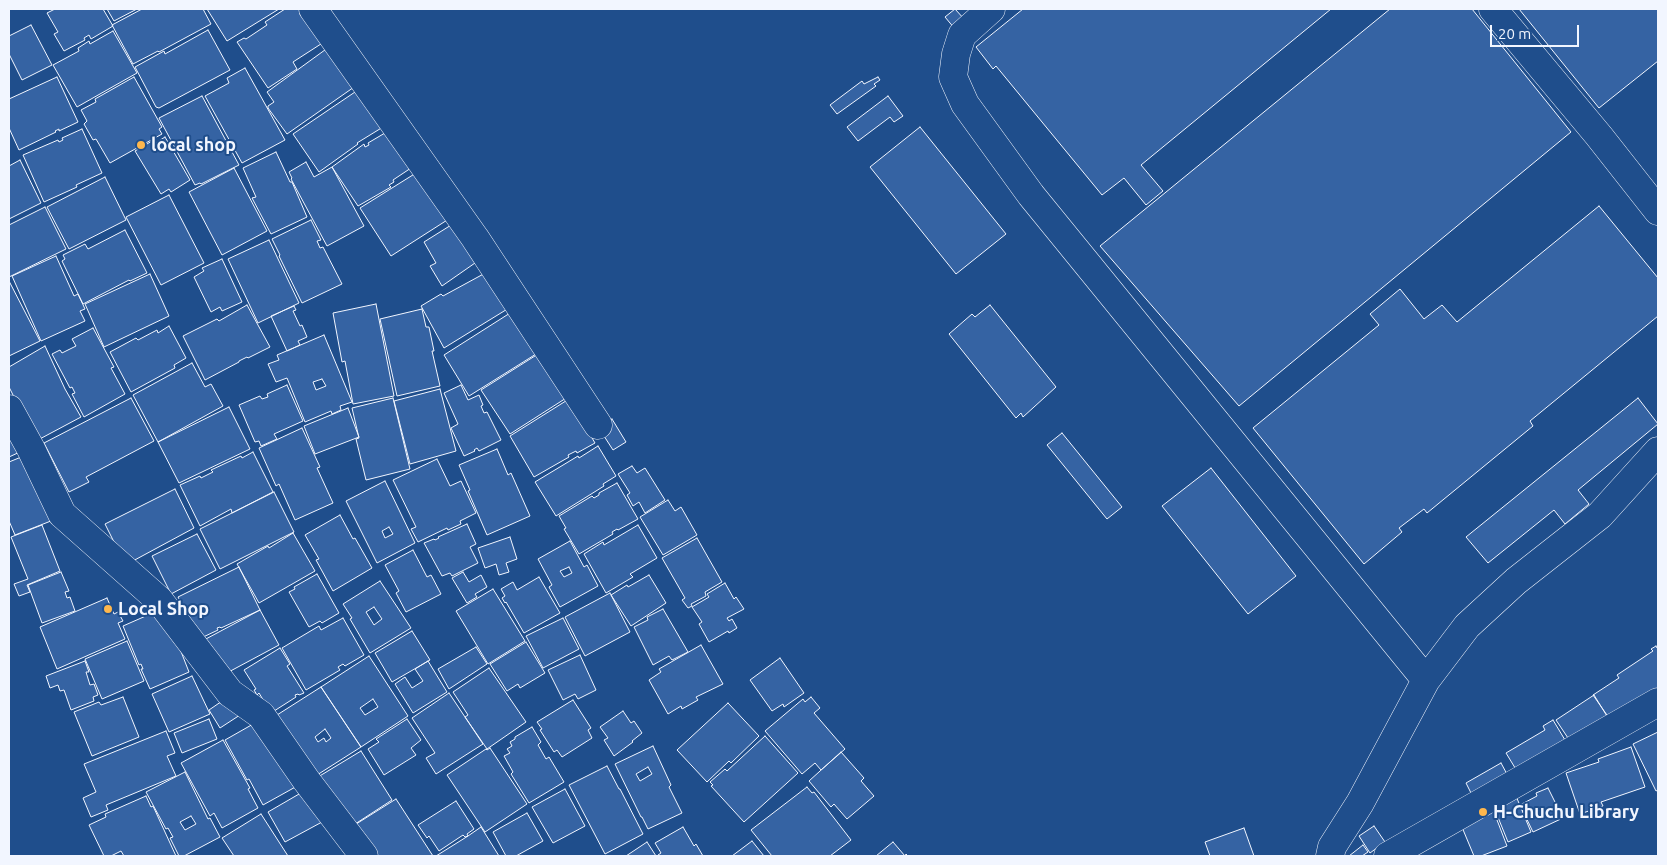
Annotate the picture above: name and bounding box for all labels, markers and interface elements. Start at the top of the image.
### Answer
scale bar [1492,15,1581,47]
text: 20 m [1498,25,1531,42]
place label: local shop [151,134,236,156]
marker: local shop [135,139,147,151]
place label: Local Shop [118,598,209,620]
marker: Local Shop [102,603,114,615]
place label: H-Chuchu Library [1493,801,1639,823]
marker: H-Chuchu Library [1477,806,1489,818]

